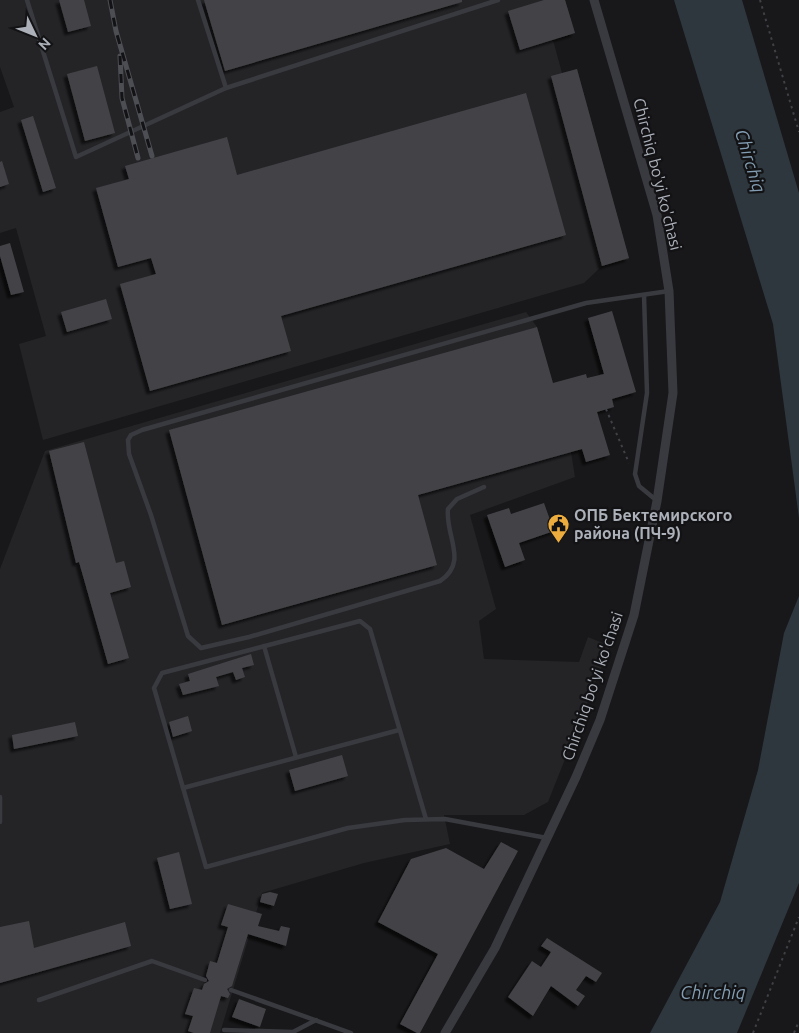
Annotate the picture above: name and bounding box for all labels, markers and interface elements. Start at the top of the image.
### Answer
north arrow [10,10,60,60]
text: N [35,35,54,53]
street label: Chirchiq bo'yi ko'chasi [630,96,686,252]
water label: Chirchiq [732,127,770,195]
place label: ОПБ Бектемирского района (ПЧ-9) [574,506,732,543]
public building icon: ОПБ Бектемирского района (ПЧ-9) [546,512,570,543]
street label: Chirchiq bo'yi ko'chasi [558,609,626,763]
water label: Chirchiq [680,982,746,1002]

